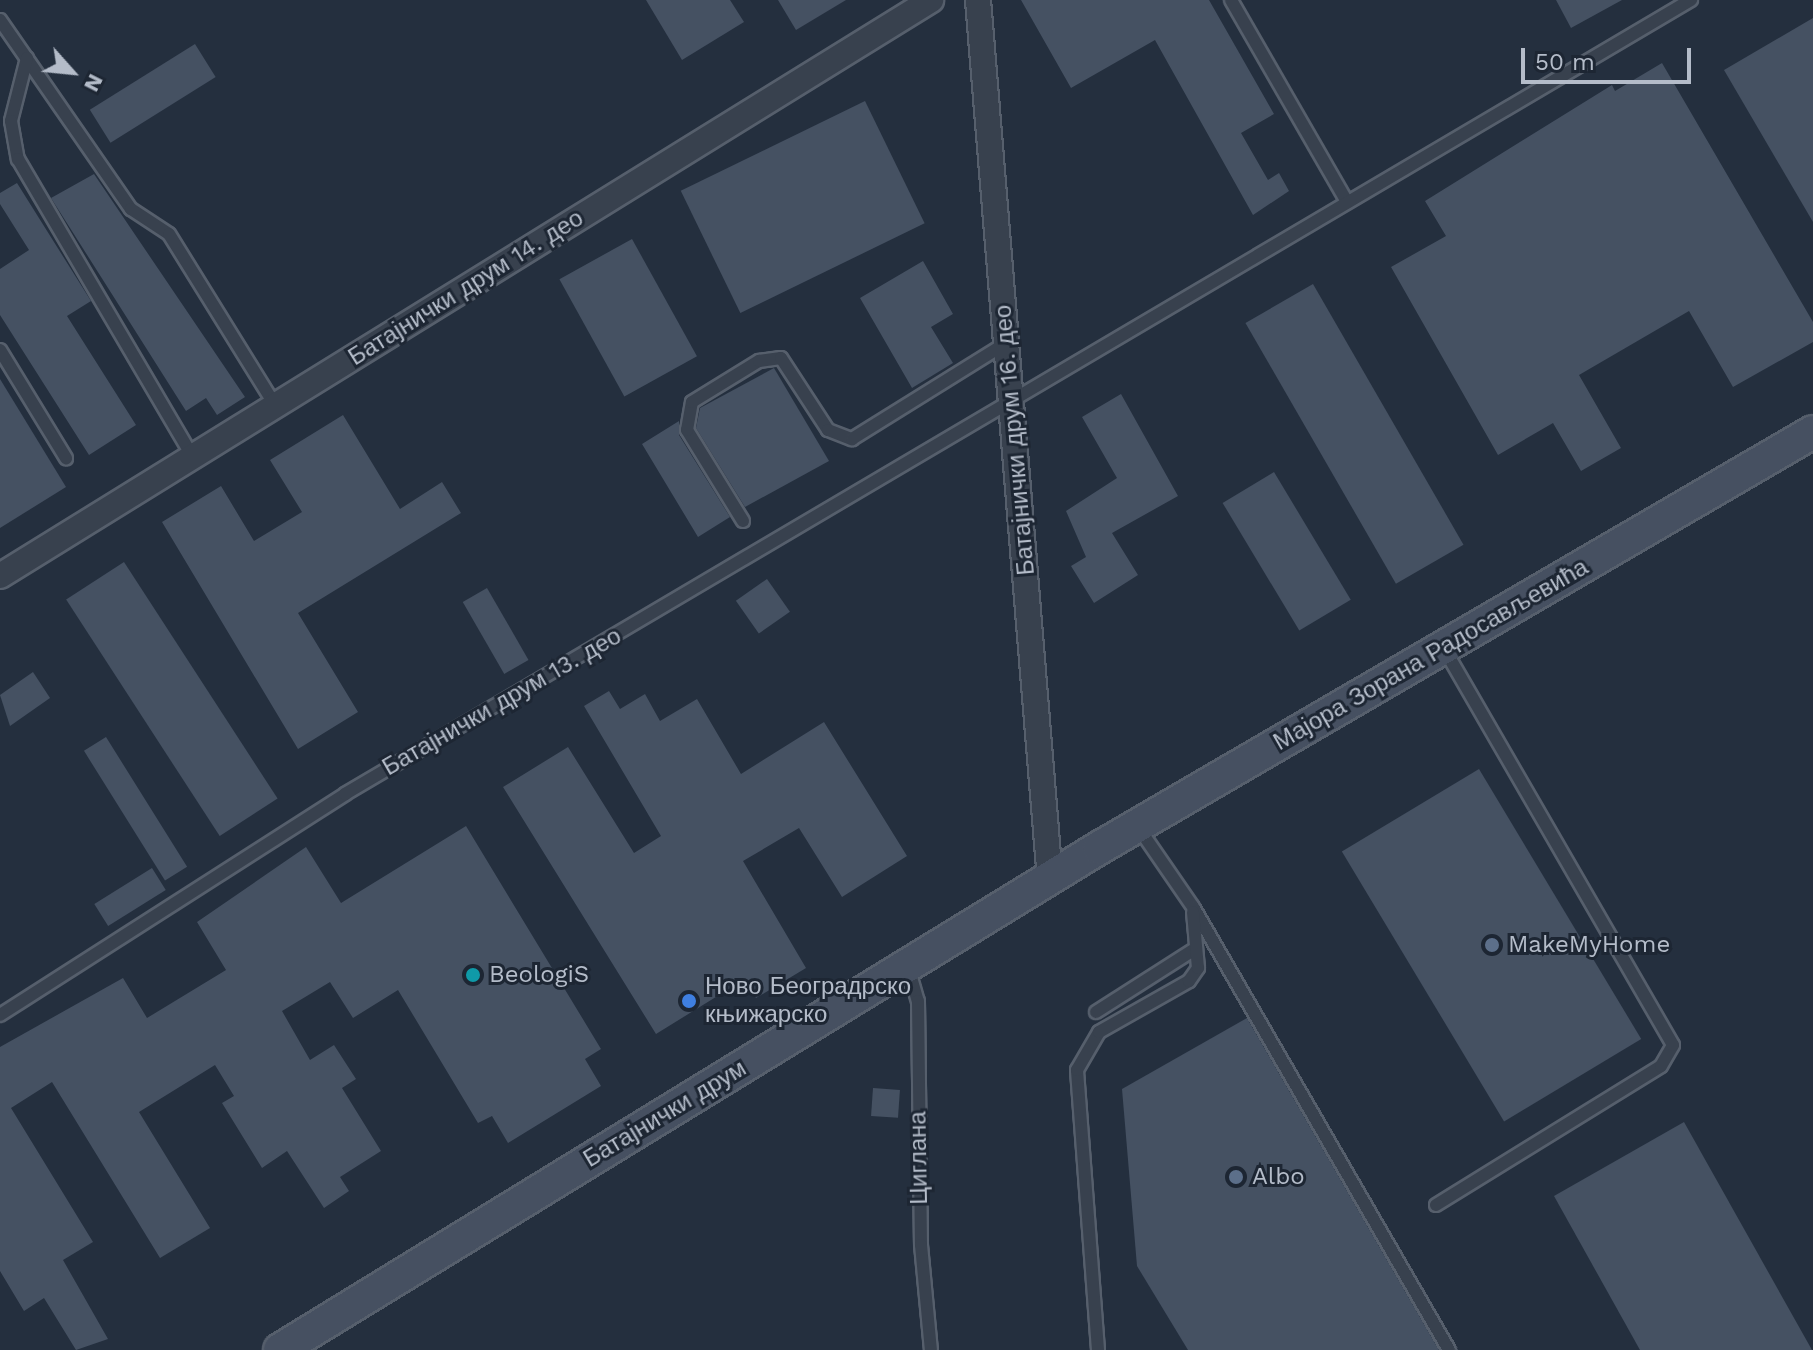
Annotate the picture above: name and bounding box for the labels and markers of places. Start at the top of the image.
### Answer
place label: MakeMyHome [1508,931,1670,959]
marker: MakeMyHome [1483,936,1501,954]
place label: BeologiS [489,961,589,989]
marker: BeologiS [464,966,482,984]
place label: Ново Београдрско књижарско [705,973,911,1029]
marker: Ново Београдрско књижарско [680,992,698,1010]
place label: Albo [1252,1163,1305,1191]
marker: Albo [1227,1168,1245,1186]

